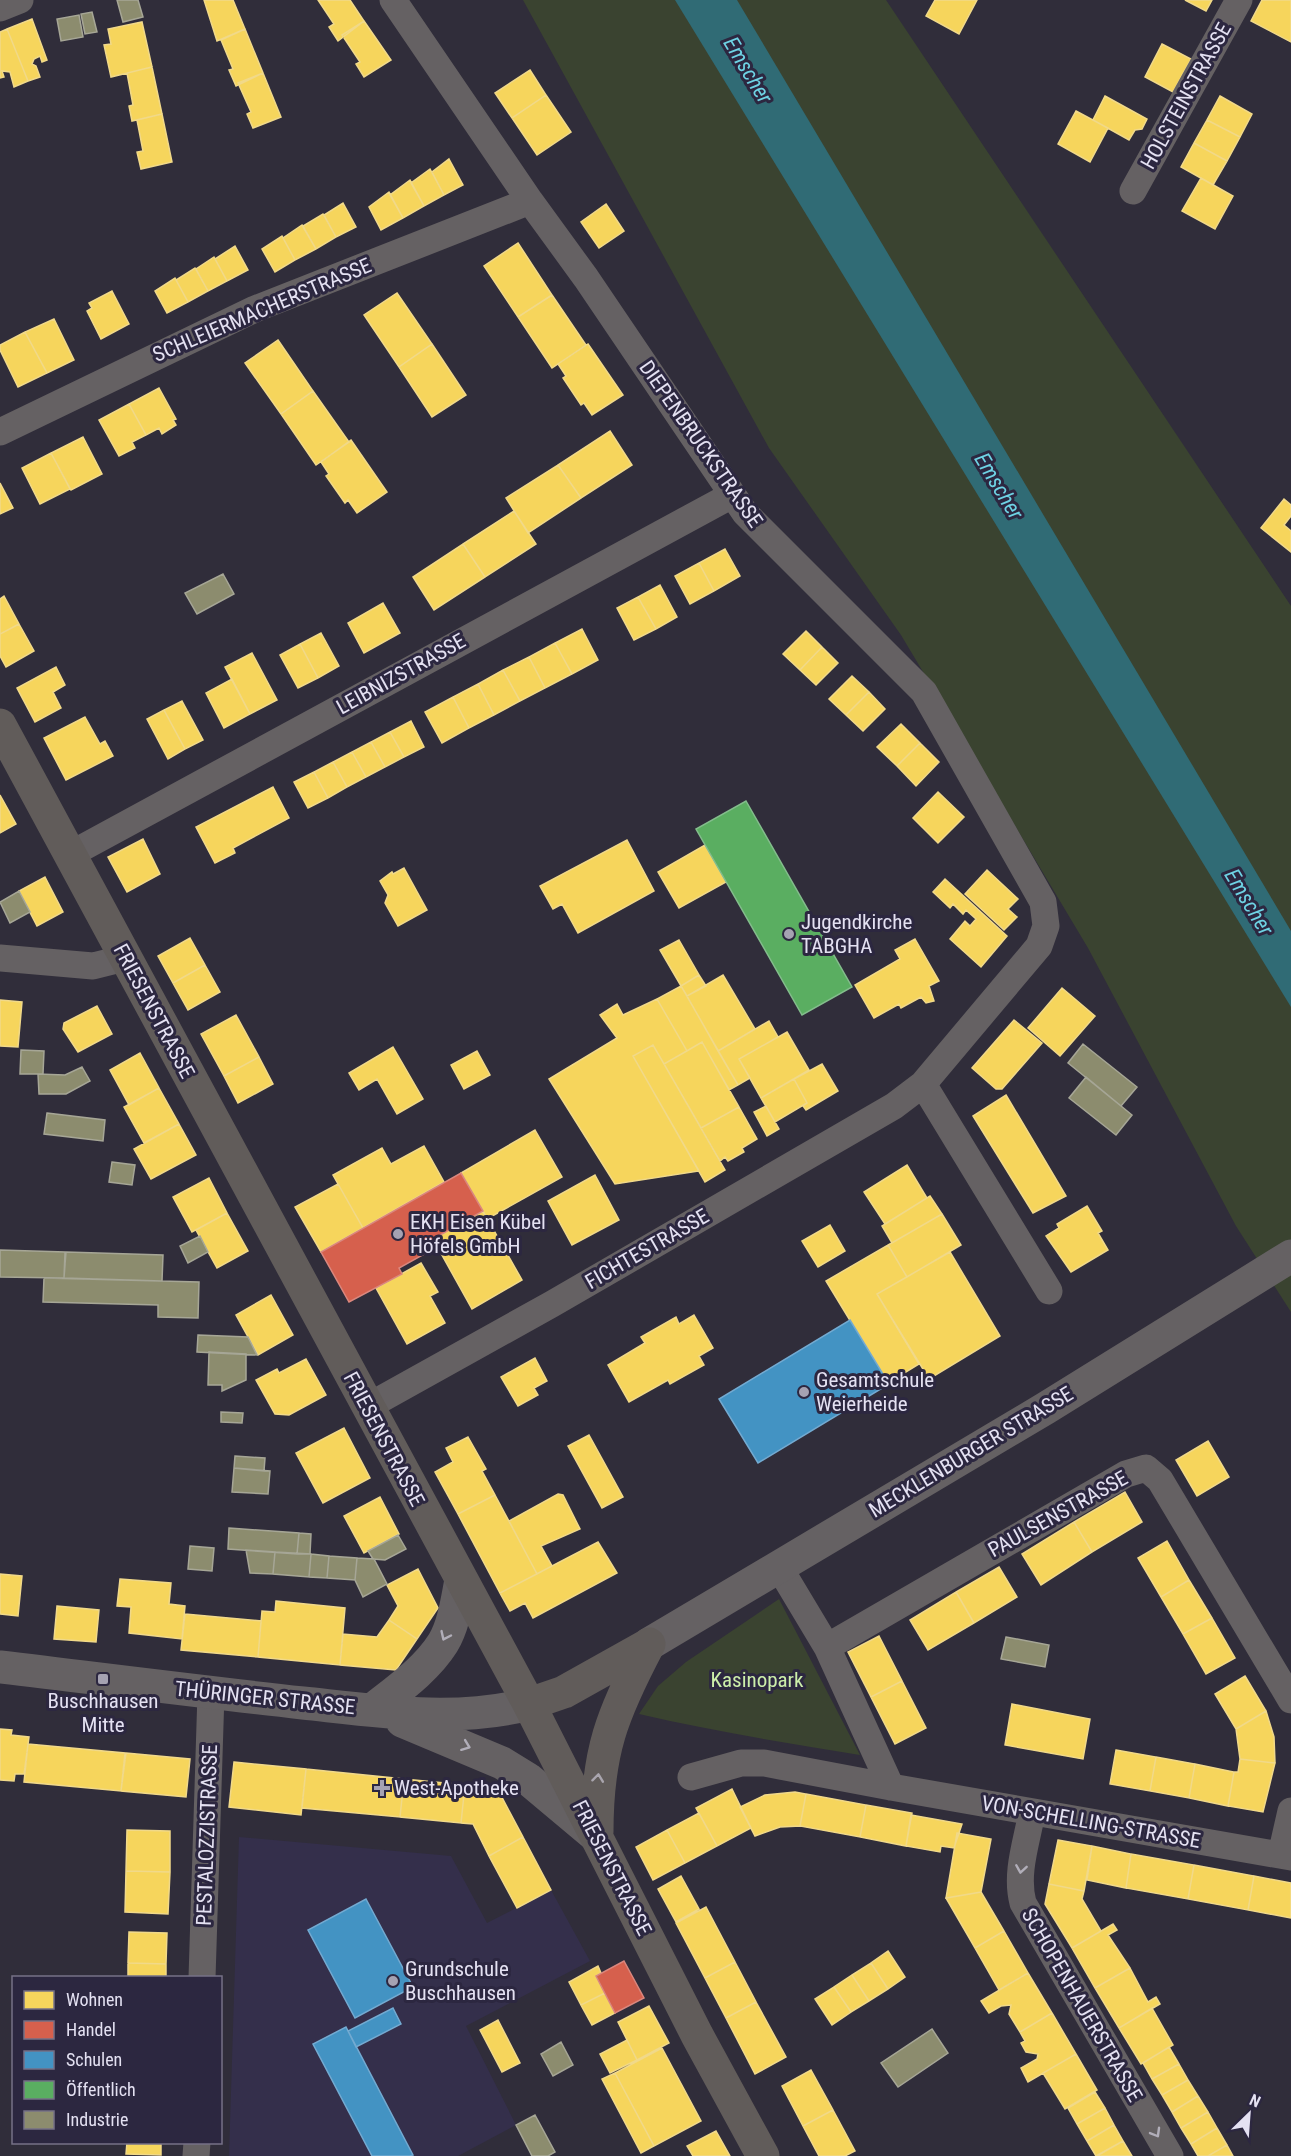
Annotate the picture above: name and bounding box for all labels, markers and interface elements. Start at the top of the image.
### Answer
street label: HOLSTEINSTRASSE [1136,19,1236,173]
water label: Emscher [718,32,778,108]
street label: SCHLEIERMACHERSTRASSE [149,253,375,367]
street label: DIEPENBRUCKSTRASSE [634,356,768,532]
water label: Emscher [969,448,1029,524]
street label: LEIBNIZSTRASSE [332,629,470,719]
water label: Emscher [1219,864,1279,940]
place label: Jugendkirche TABGHA [801,910,912,958]
marker: Jugendkirche TABGHA [782,927,796,941]
street label: FRIESENSTRASSE [109,940,199,1082]
street label: FICHTESTRASSE [581,1204,713,1294]
place label: EKH Eisen Kübel Höfels GmbH [410,1210,546,1258]
marker: EKH Eisen Kübel Höfels GmbH [391,1227,405,1241]
street label: FRIESENSTRASSE [339,1368,429,1510]
place label: Gesamtschule Weierheide [816,1368,934,1416]
street label: MECKLENBURGER STRASSE [865,1382,1077,1522]
marker: Gesamtschule Weierheide [797,1385,811,1399]
street label: PAULSENSTRASSE [984,1466,1132,1562]
one-way arrow [441,1629,453,1640]
park label: Kasinopark [711,1668,804,1692]
marker: Buschhausen Mitte [96,1672,110,1686]
street label: THÜRINGER STRASSE [174,1677,356,1719]
place label: Buschhausen Mitte [48,1689,158,1737]
one-way arrow [460,1739,471,1751]
street label: PESTALOZZISTRASSE [192,1744,222,1926]
one-way arrow [592,1773,604,1783]
place label: West-Apotheke [394,1776,519,1800]
marker: West-Apotheke [375,1781,389,1795]
street label: VON-SCHELLING-STRASSE [980,1791,1202,1853]
street label: FRIESENSTRASSE [568,1796,656,1940]
one-way arrow [1016,1865,1028,1874]
street label: SCHOPENHAUERSTRASSE [1017,1904,1147,2106]
place label: Grundschule Buschhausen [405,1957,516,2005]
marker: Grundschule Buschhausen [386,1974,400,1988]
legend [12,1976,222,2144]
text: Wohnen [66,1989,123,2010]
text: Handel [66,2019,116,2040]
text: Schulen [66,2049,122,2070]
text: Öffentlich [66,2079,136,2100]
north arrow [1219,2084,1279,2144]
text: N [1247,2090,1264,2112]
text: Industrie [66,2109,128,2130]
one-way arrow [1149,2127,1161,2137]

